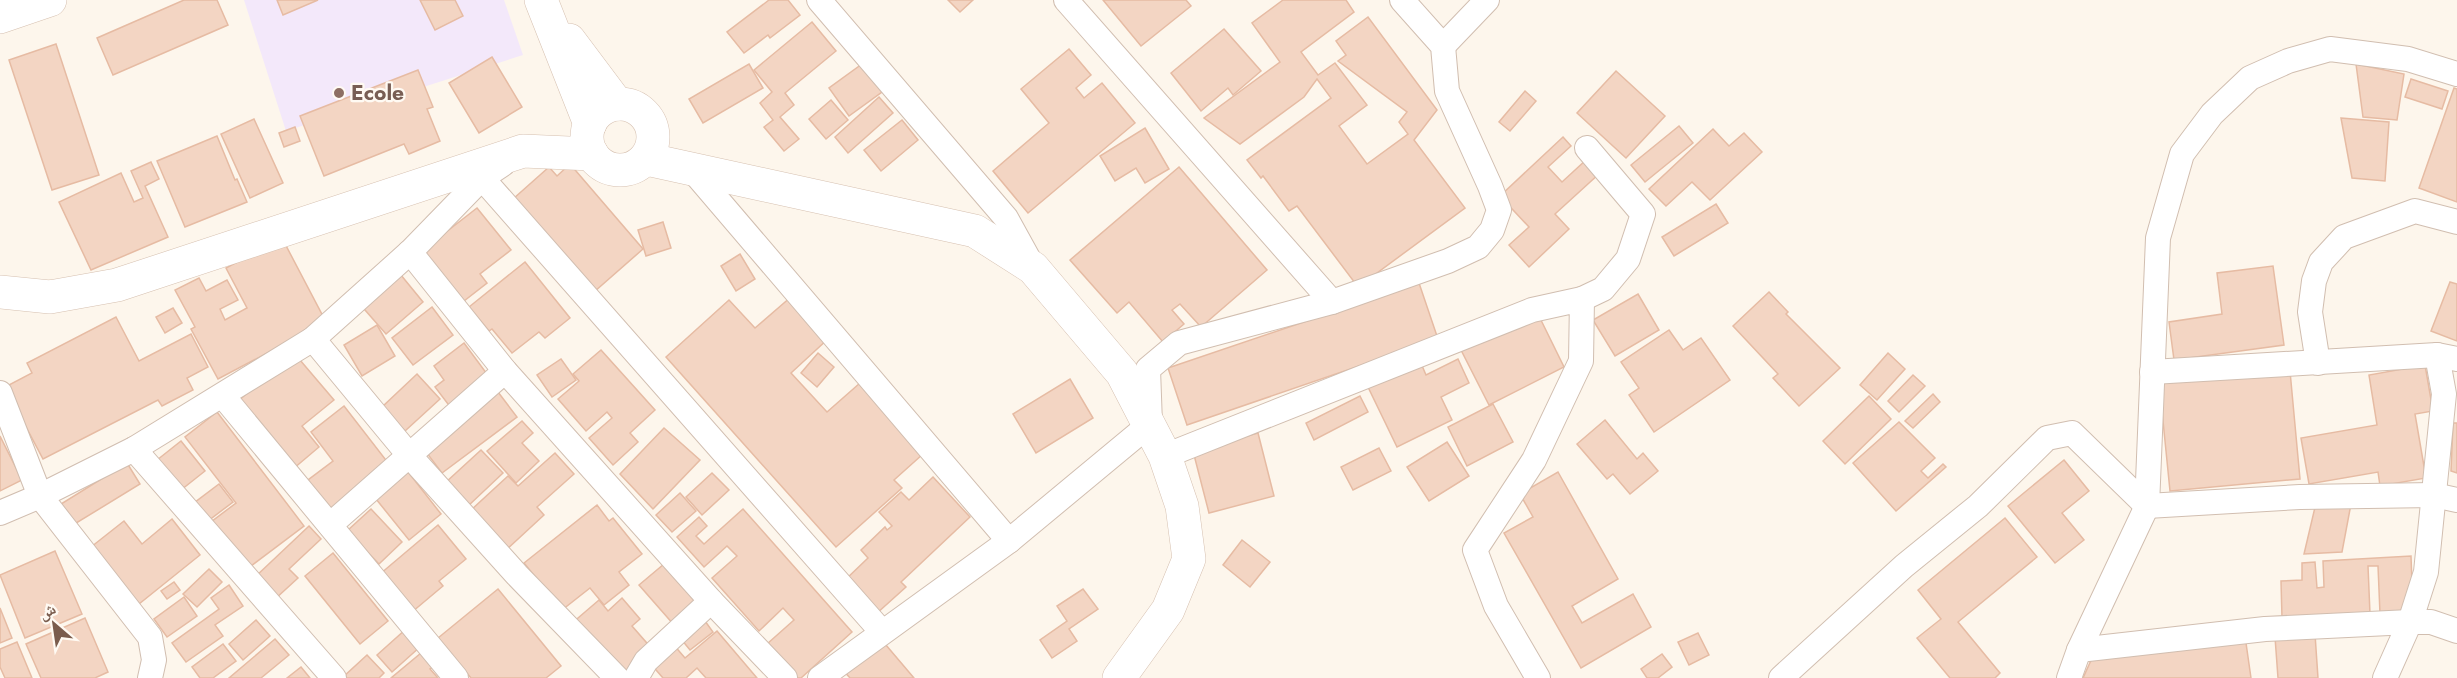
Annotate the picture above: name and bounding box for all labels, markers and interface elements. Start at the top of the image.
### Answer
place label: Ecole [351,78,404,108]
marker: Ecole [332,86,346,100]
north arrow [24,594,84,654]
text: ش [34,597,60,625]

